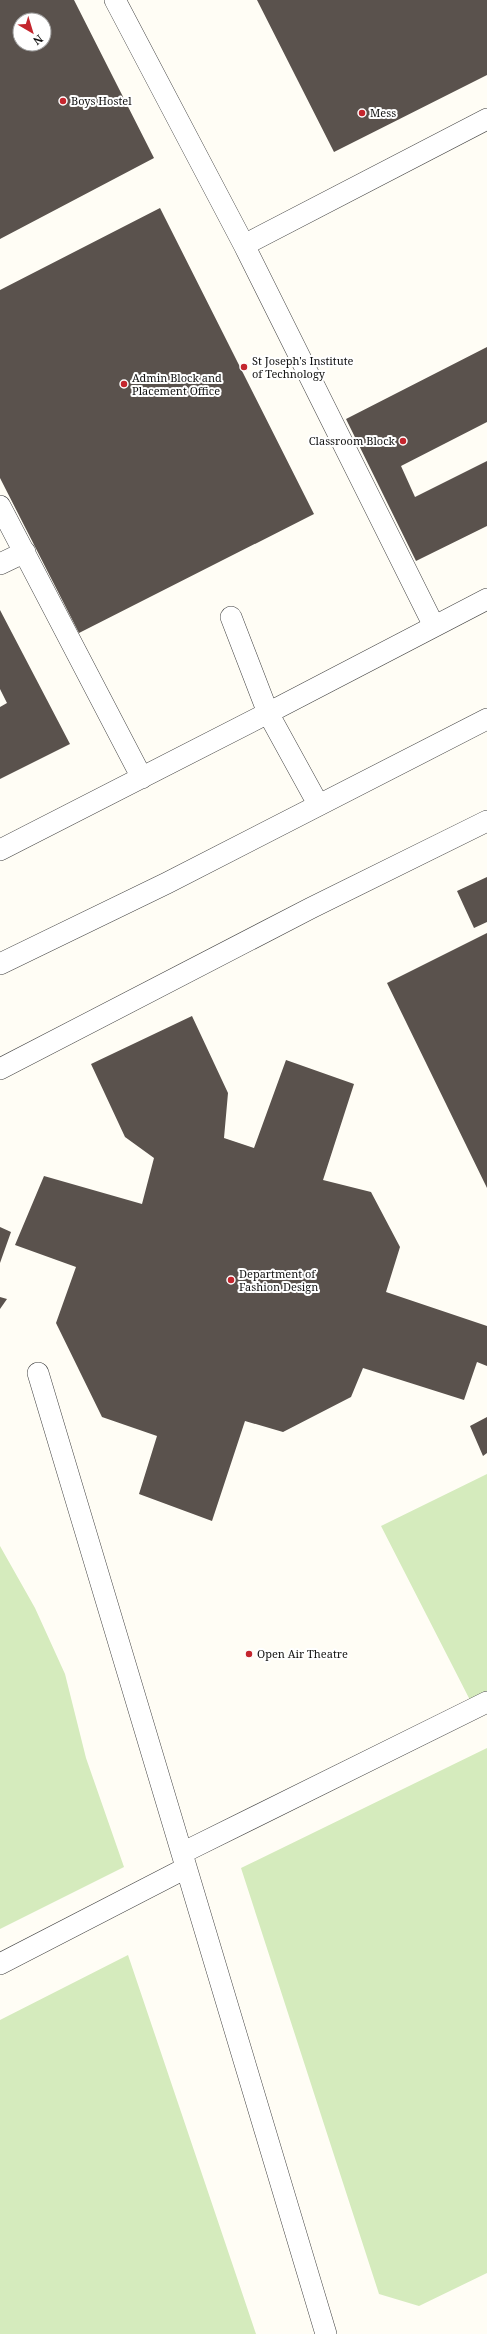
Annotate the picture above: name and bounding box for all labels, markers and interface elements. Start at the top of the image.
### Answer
north arrow [12,12,52,52]
text: N [30,32,46,49]
place label: Boys Hostel [71,93,132,108]
marker: Boys Hostel [58,96,68,106]
place label: Mess [370,105,396,120]
marker: Mess [357,108,367,118]
place label: St Joseph's Institute of Technology [252,353,354,381]
marker: St Joseph's Institute of Technology [239,362,249,372]
place label: Admin Block and Placement Office [132,370,222,398]
marker: Admin Block and Placement Office [119,379,129,389]
place label: Classroom Block [309,433,396,448]
marker: Classroom Block [398,436,408,446]
place label: Department of Fashion Design [239,1266,318,1294]
marker: Department of Fashion Design [226,1275,236,1285]
place label: Open Air Theatre [257,1646,348,1661]
marker: Open Air Theatre [244,1649,254,1659]

